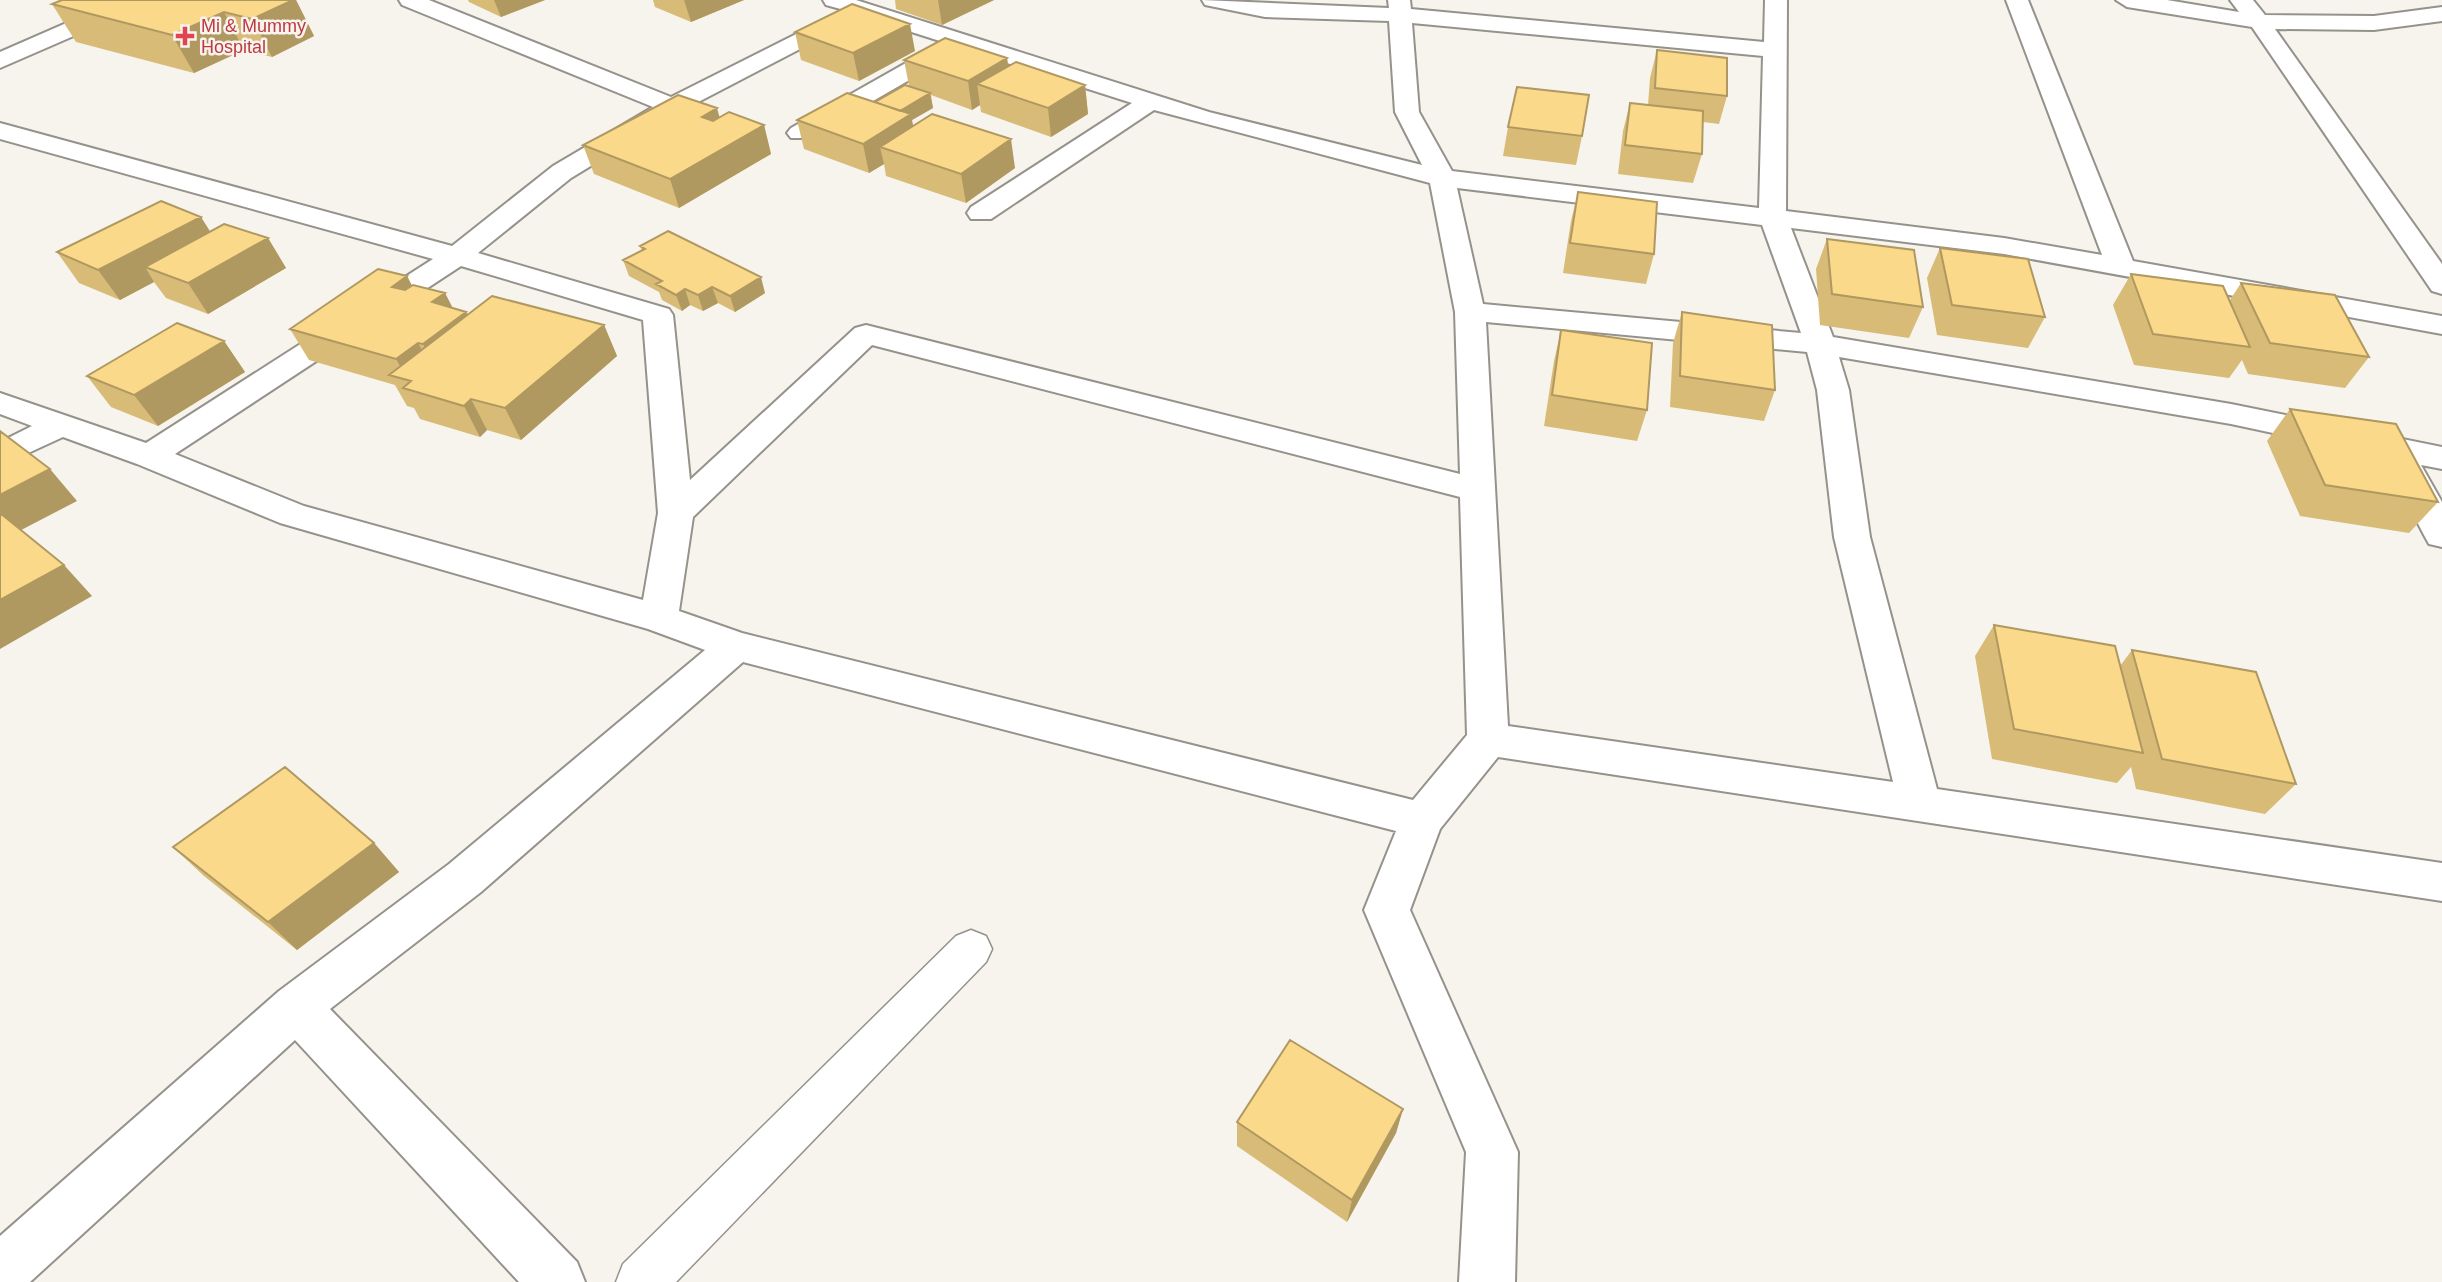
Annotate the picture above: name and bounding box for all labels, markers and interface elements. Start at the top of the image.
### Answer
place label: Mi & Mummy Hospital [201,16,306,57]
marker: Mi & Mummy Hospital [175,26,195,46]

